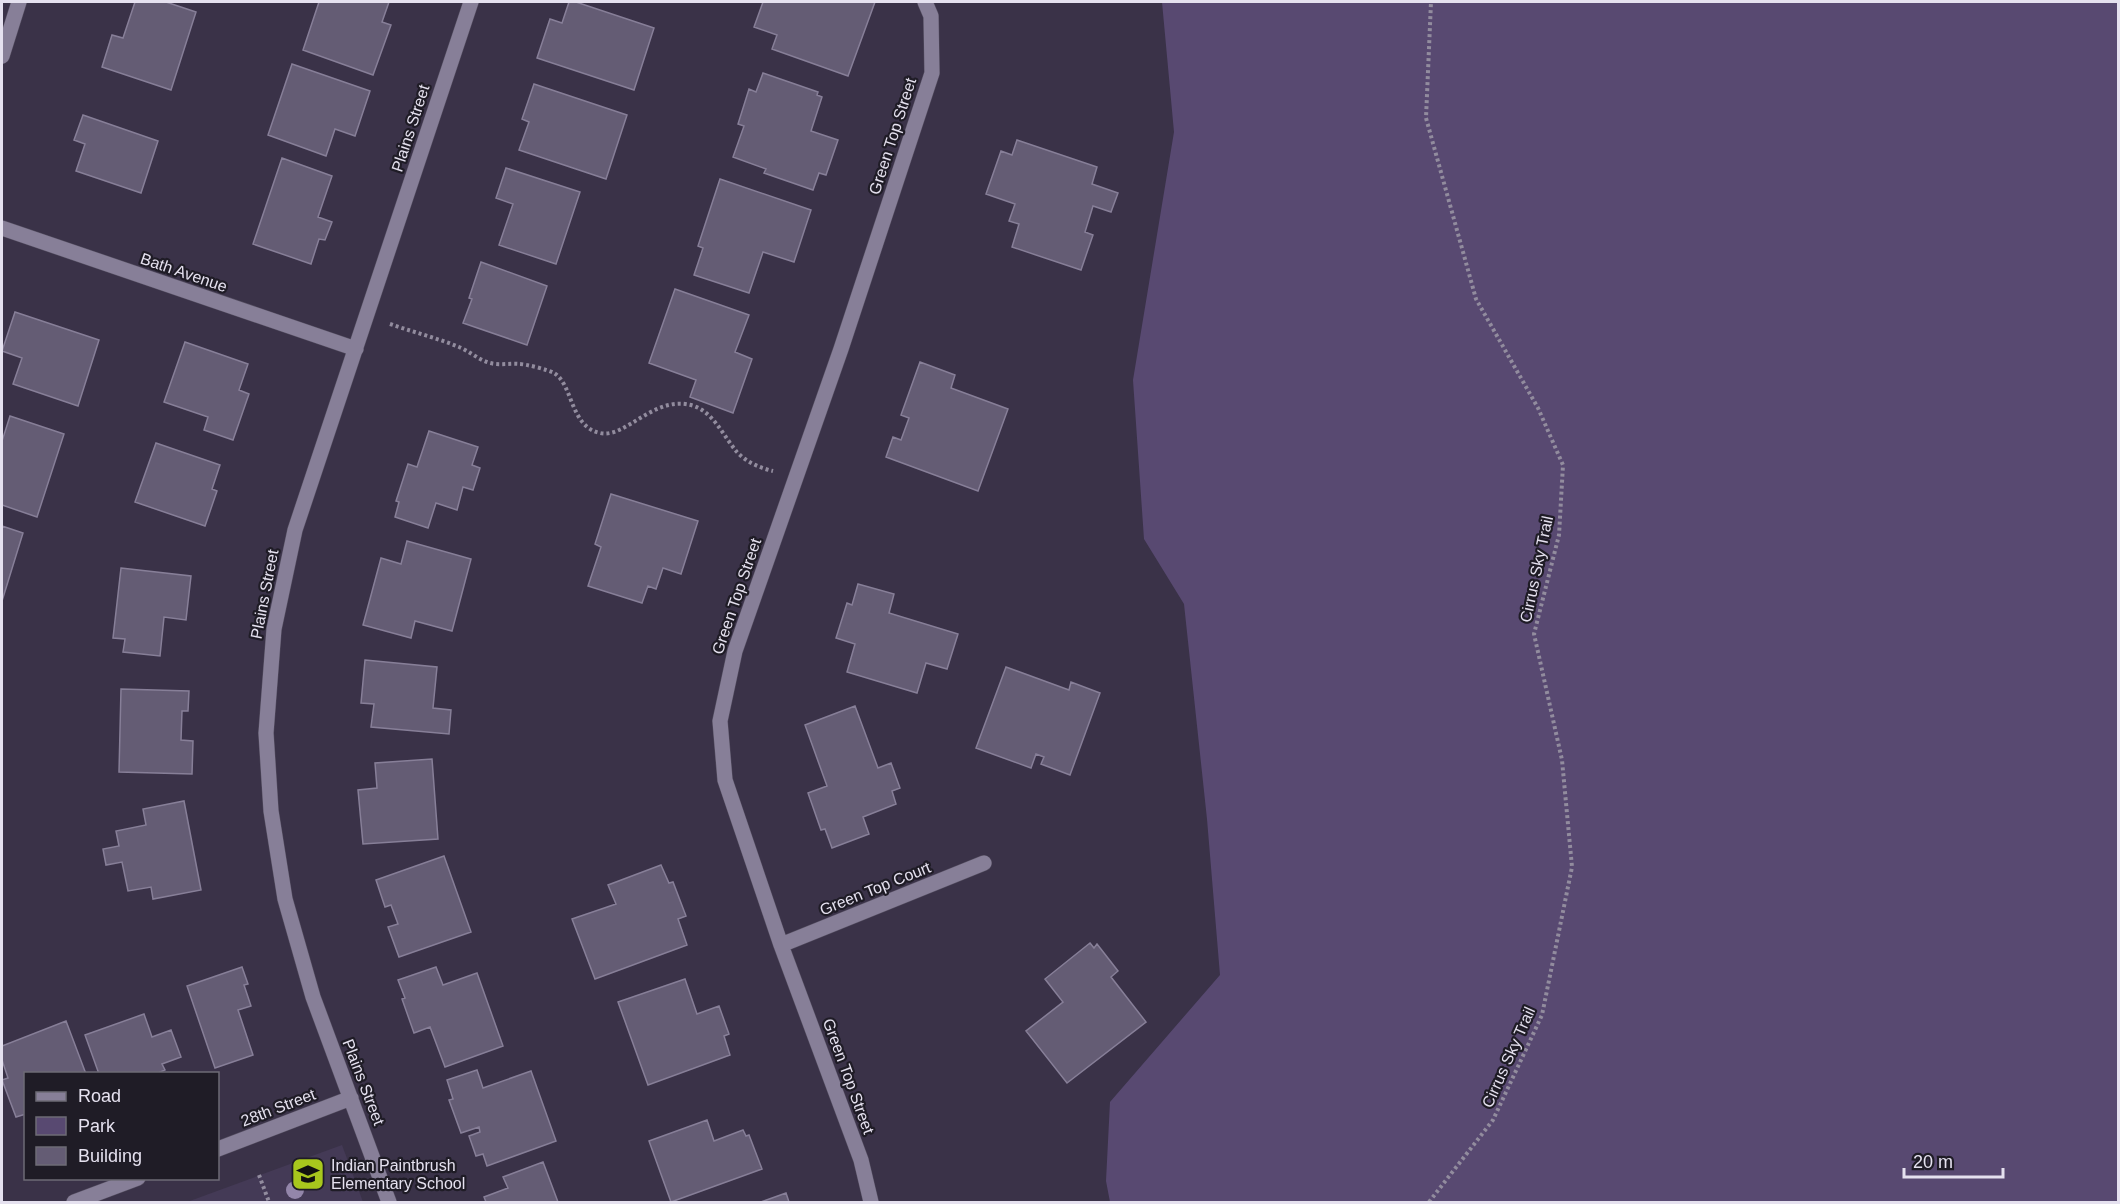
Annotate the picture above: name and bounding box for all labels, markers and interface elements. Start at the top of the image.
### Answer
street label: Green Top Street [866,75,920,197]
street label: Plains Street [388,82,433,174]
street label: Bath Avenue [138,250,229,295]
street label: Cirrus Sky Trail [1517,514,1556,624]
street label: Green Top Street [709,535,764,656]
street label: Plains Street [247,547,282,640]
street label: Green Top Court [817,858,934,918]
street label: Cirrus Sky Trail [1479,1004,1538,1110]
street label: Green Top Street [820,1016,877,1137]
street label: Plains Street [339,1037,388,1128]
legend [24,1072,219,1180]
street label: 28th Street [239,1085,318,1129]
text: Road [78,1086,121,1106]
text: Park [78,1116,116,1136]
scale bar [1904,1141,2003,1179]
text: Building [78,1146,142,1166]
text: 20 m [1913,1152,1953,1172]
school or university icon: Indian Paintbrush Elementary School [290,1156,326,1192]
place label: Indian Paintbrush Elementary School [331,1157,465,1192]

